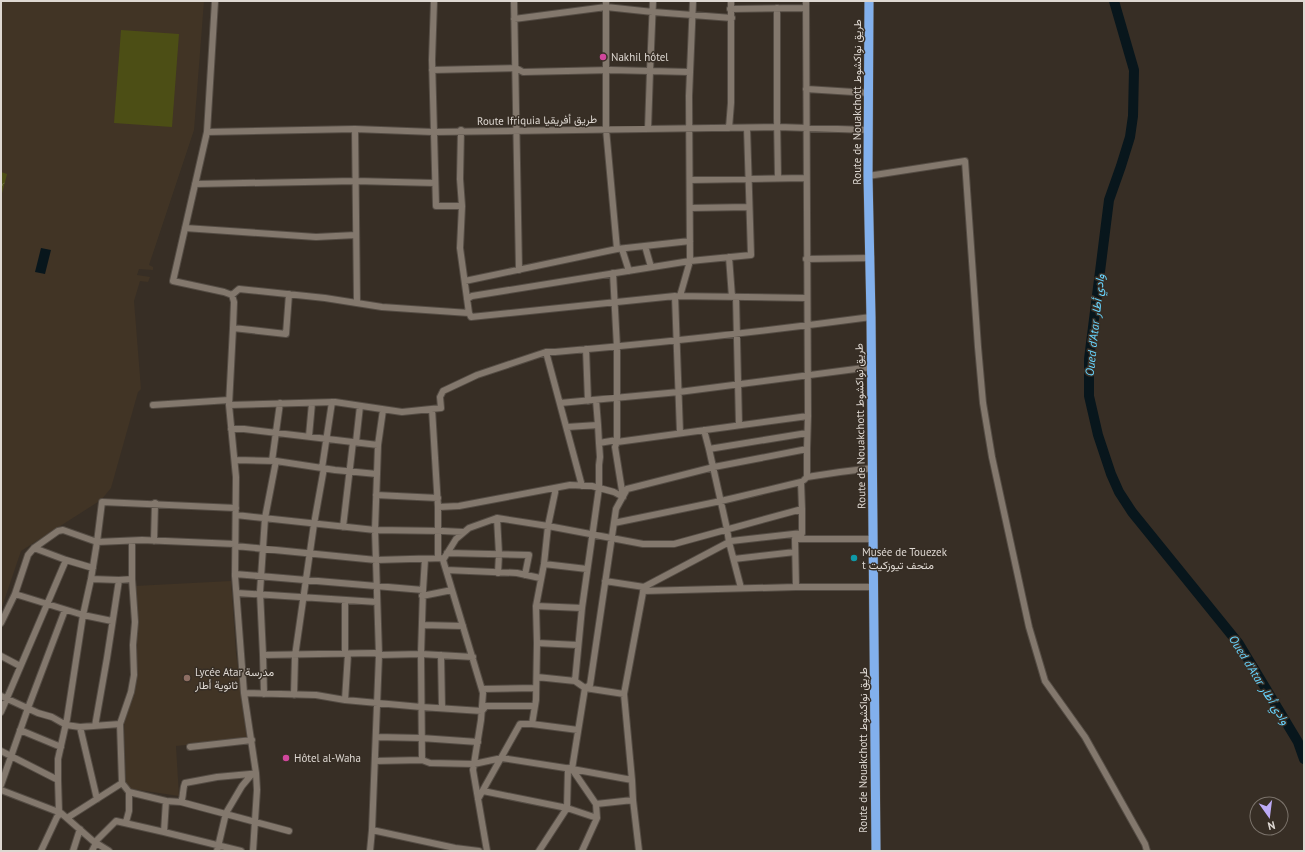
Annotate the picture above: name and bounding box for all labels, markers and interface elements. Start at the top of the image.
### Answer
street label: Route de Nouakchott طريق نواكشوط [850,19,864,185]
place label: Nakhil hôtel [611,50,669,64]
marker: Nakhil hôtel [598,52,608,62]
street label: Route Ifriquia طريق أفريقيا [477,112,597,128]
water label: Oued d'Atar وادي أطار [1082,272,1110,377]
street label: Route de Nouakchott طريق نواكشوط [852,343,868,509]
place label: Musée de Touezek t متحف تيوزكيت [862,545,948,572]
marker: Musée de Touezek t متحف تيوزكيت [849,553,859,563]
water label: Oued d'Atar وادي أطار [1223,632,1293,729]
place label: Lycée Atar مدرسة ثانوية أطار [194,665,274,692]
street label: Route de Nouakchott طريق نواكشوط [856,667,870,833]
marker: Lycée Atar مدرسة ثانوية أطار [182,673,192,683]
place label: Hôtel al-Waha [294,751,361,765]
marker: Hôtel al-Waha [281,753,291,763]
north arrow [1249,796,1289,836]
text: N [1266,818,1277,833]

